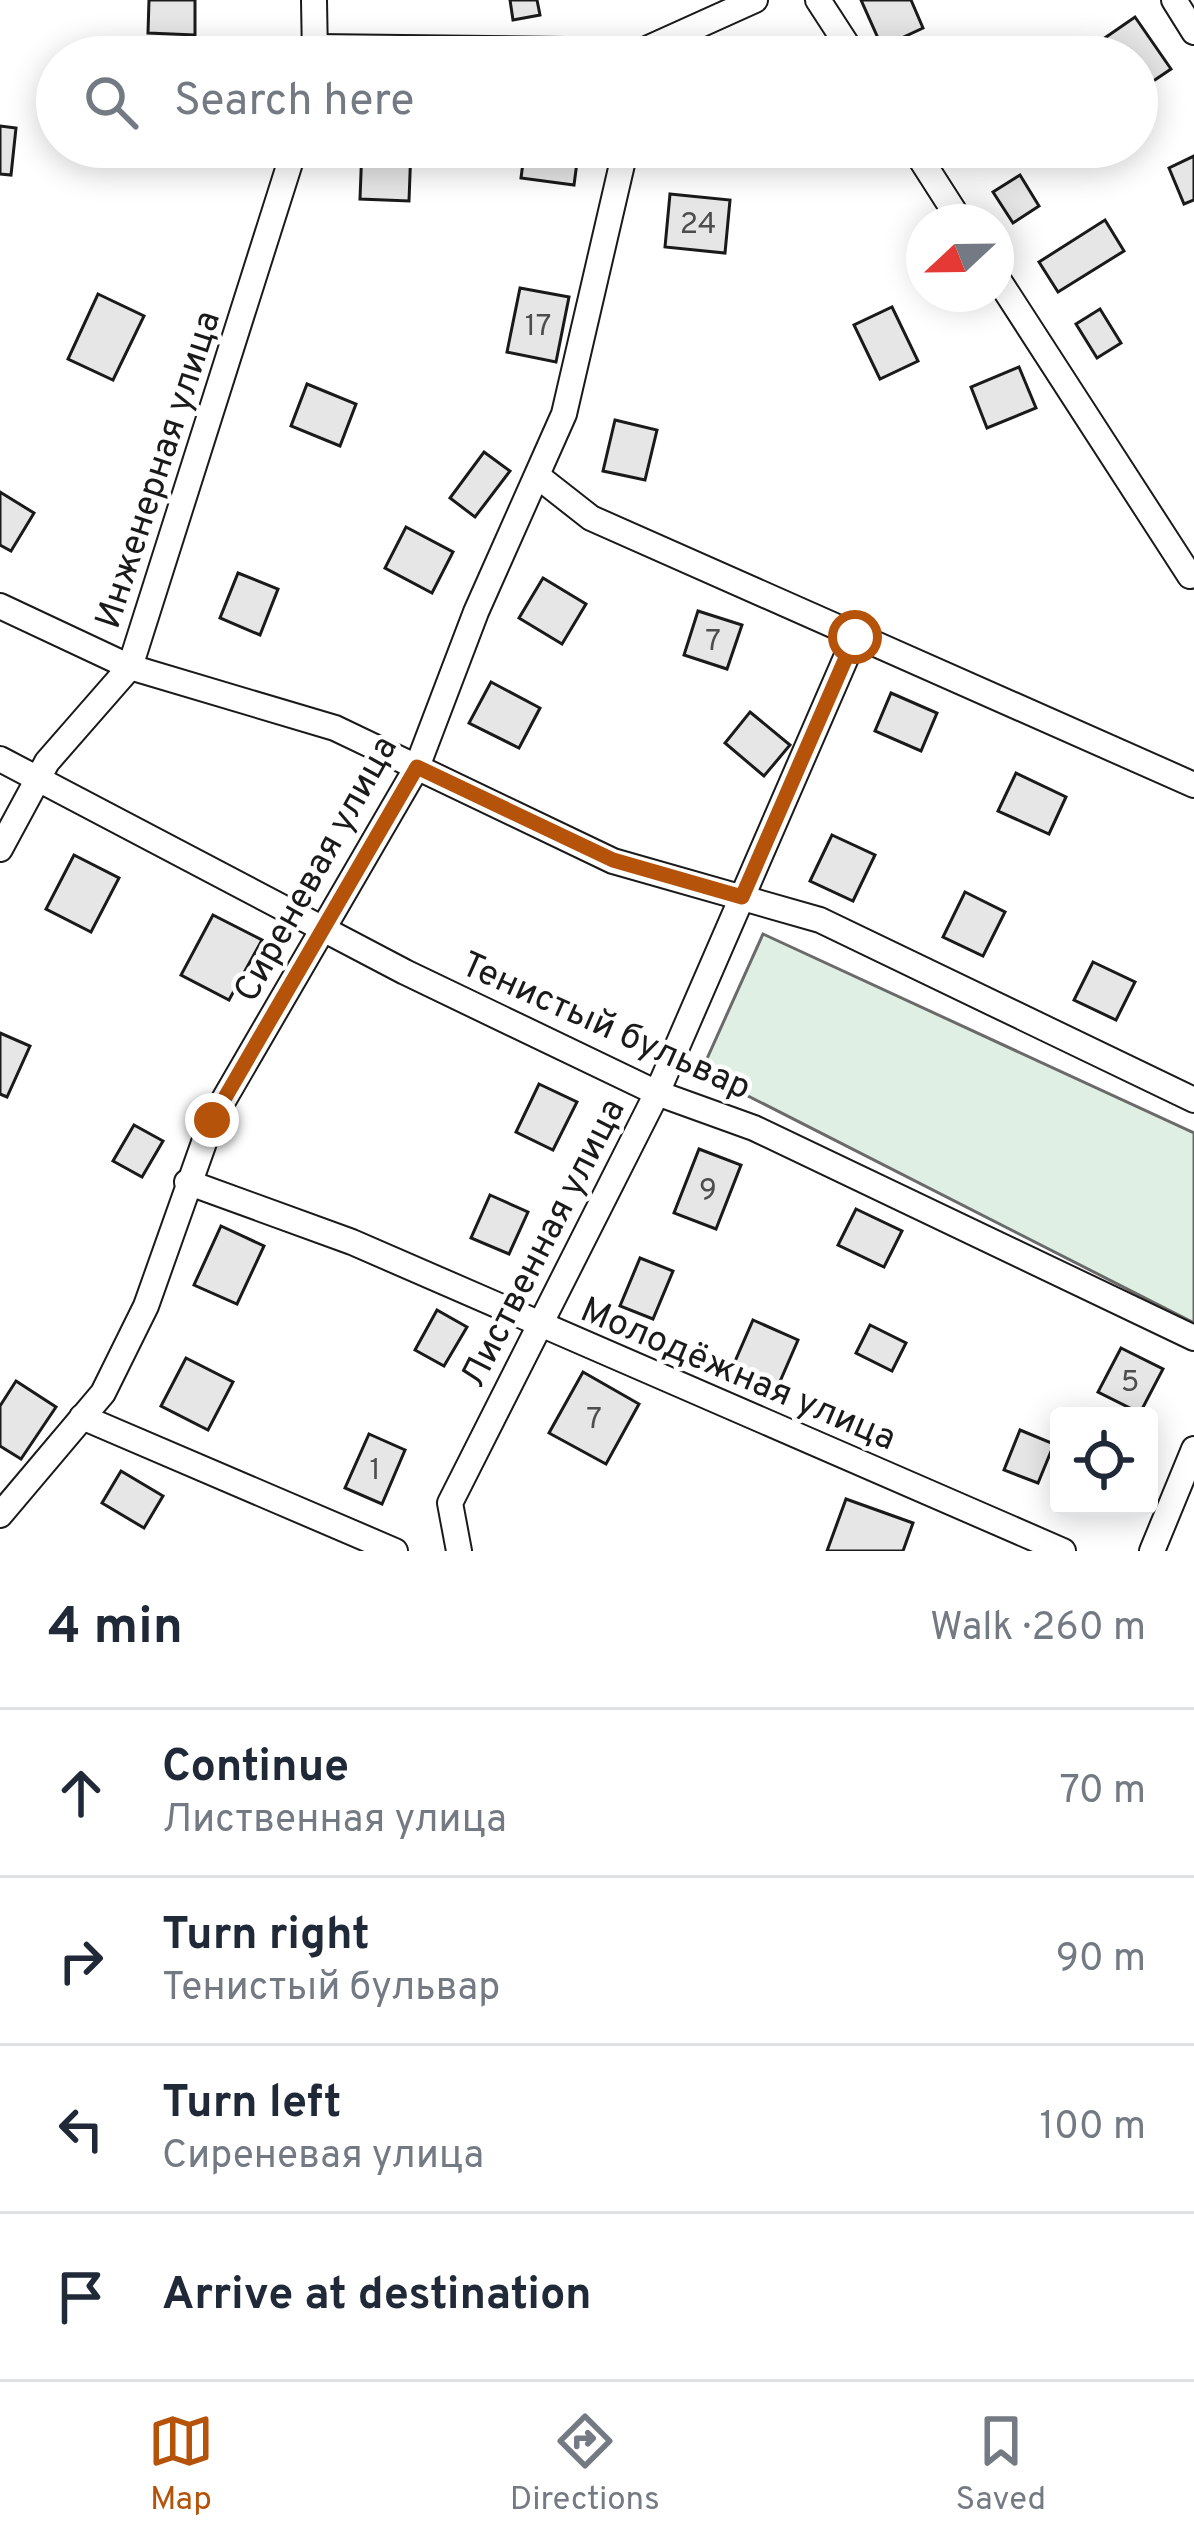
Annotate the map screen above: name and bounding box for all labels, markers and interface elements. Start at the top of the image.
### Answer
search box [36,36,1158,168]
icon: search [78,69,144,135]
text: Search here [174,74,414,131]
north arrow [906,204,1014,312]
house number: 24 [680,207,716,244]
street label: Инженерная улица [87,306,233,635]
house number: 17 [525,309,551,346]
route start [828,610,882,664]
house number: 7 [705,624,721,661]
street label: Сиреневая улица [225,729,410,1011]
street label: Тенистый бульвар [453,943,757,1112]
street label: Лиственная улица [452,1092,637,1396]
route end [185,1093,239,1147]
house number: 9 [699,1173,717,1210]
street label: Молодёжная улица [573,1288,902,1463]
house number: 5 [1121,1365,1139,1402]
house number: 7 [586,1402,602,1439]
map controls [1050,1407,1158,1515]
button: locate [1050,1407,1158,1515]
house number: 1 [369,1453,381,1490]
text: 4 min [48,1597,183,1662]
text: Walk · 260 m [930,1605,1146,1654]
text: Continue [162,1740,349,1797]
icon: ahead [48,1760,114,1826]
text: 70 m [1060,1768,1146,1817]
text: Лиственная улица [162,1797,507,1846]
text: Turn right [162,1908,370,1965]
icon: right [48,1928,114,1994]
text: 90 m [1056,1936,1146,1985]
text: Тенистый бульвар [162,1965,500,2014]
text: Turn left [162,2076,341,2133]
icon: left [48,2096,114,2162]
text: 100 m [1039,2104,1146,2153]
text: Сиреневая улица [162,2133,484,2182]
icon: arrive [48,2264,114,2330]
text: Arrive at destination [162,2268,592,2325]
tab: Map [148,2408,214,2522]
tab: Directions [510,2408,660,2522]
tab: Saved [955,2408,1046,2522]

